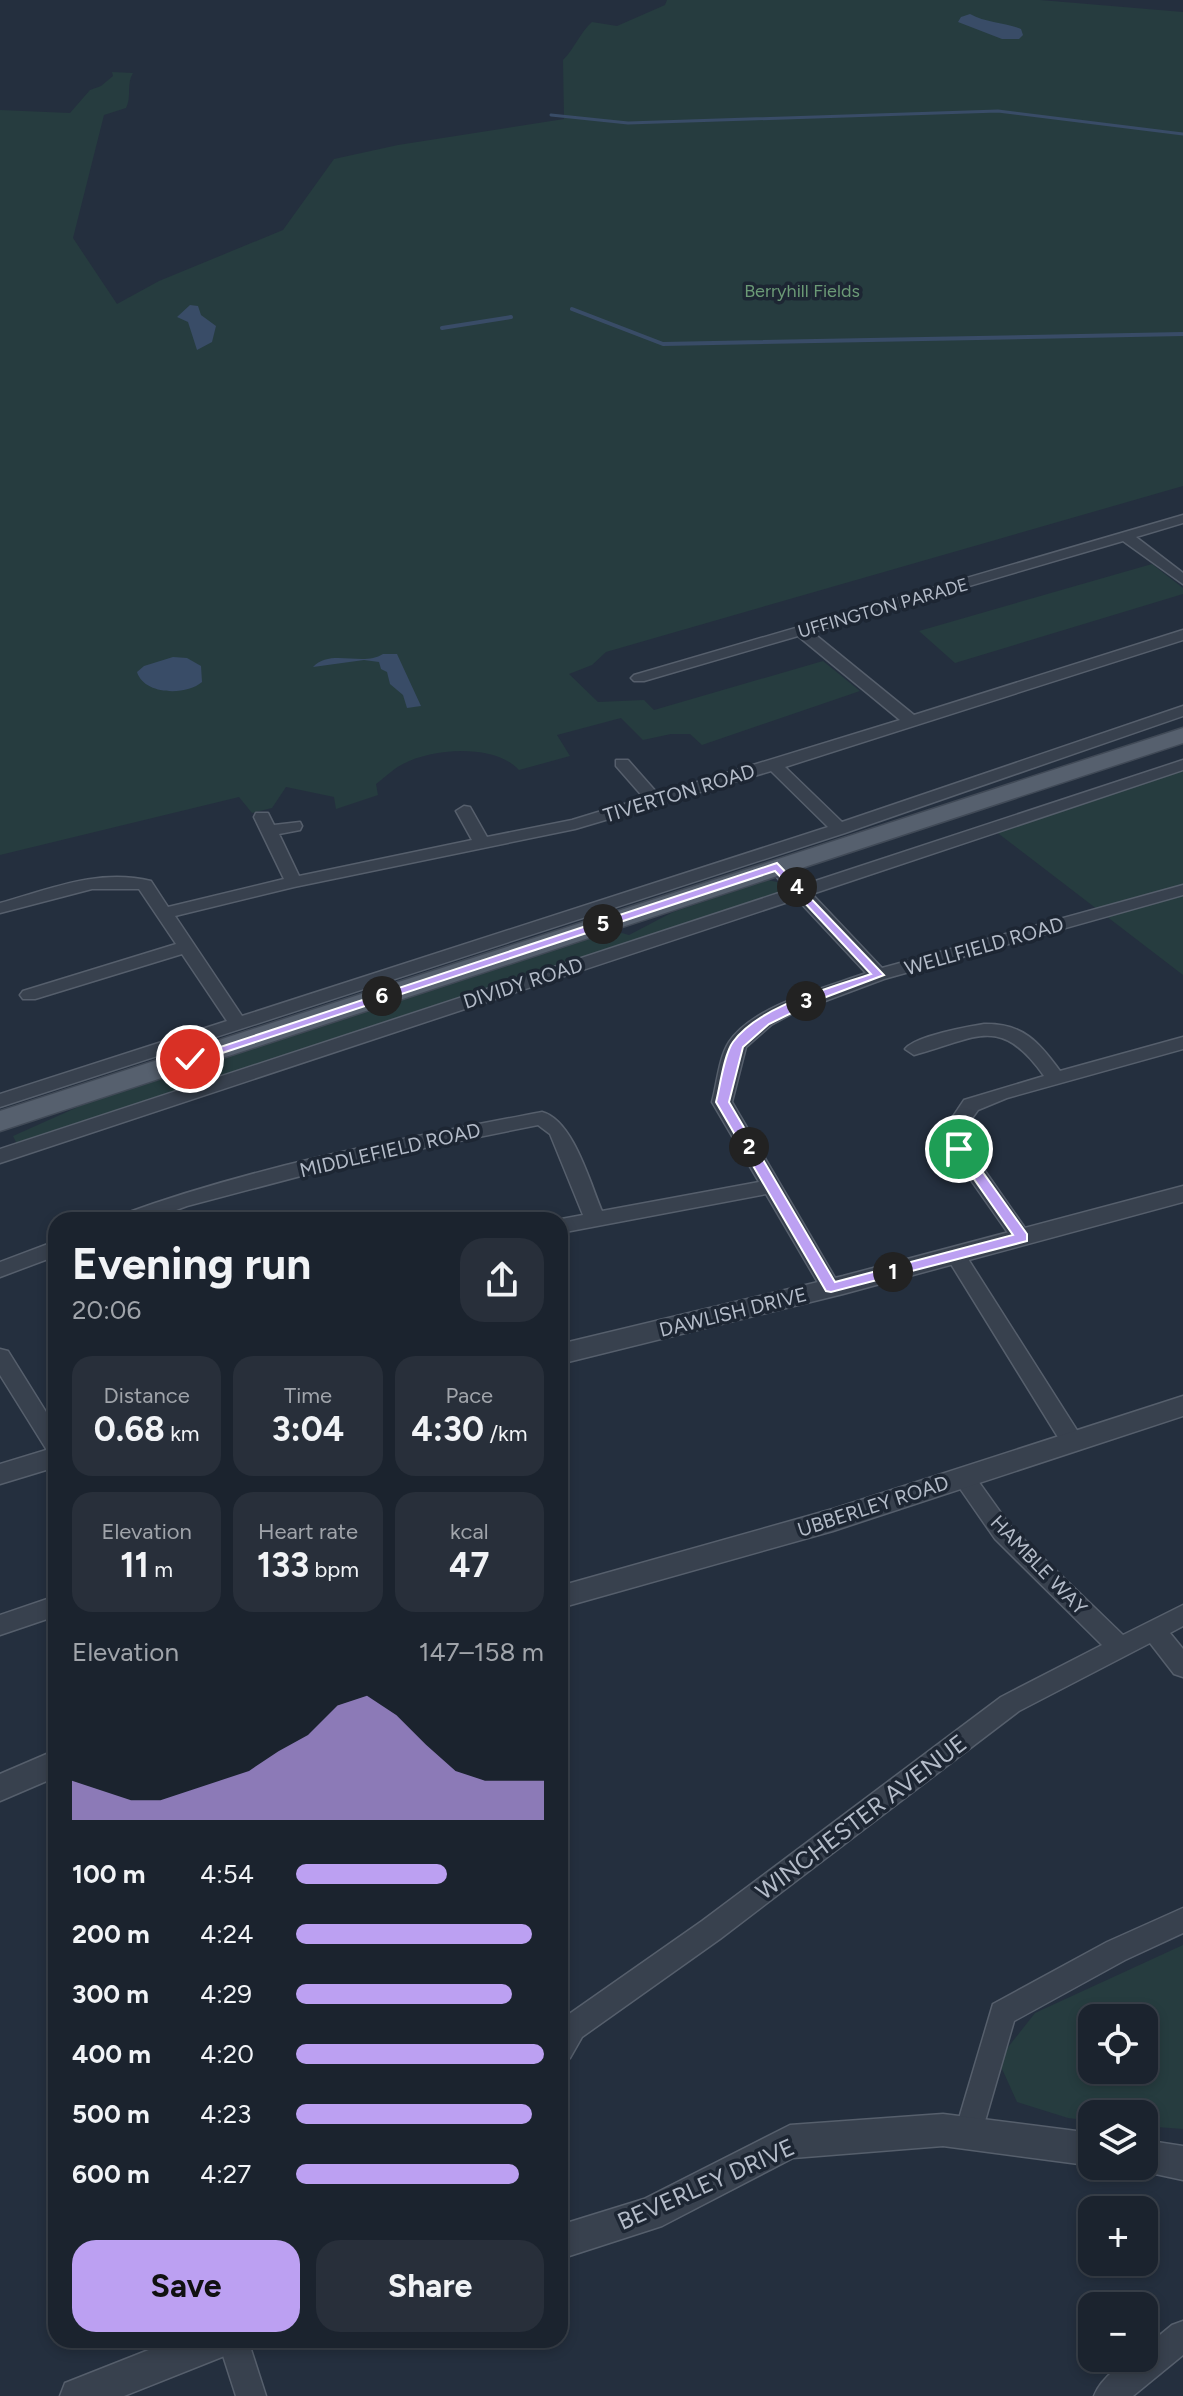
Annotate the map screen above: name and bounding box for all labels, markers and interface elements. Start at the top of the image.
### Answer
park label: Berryhill Fields [744,280,860,302]
street label: UFFINGTON PARADE [795,573,971,643]
street label: TIVERTON ROAD [600,759,758,827]
pin: 4 [777,867,817,907]
text: 4 [790,873,804,900]
pin: 5 [583,904,623,944]
text: 5 [597,910,609,937]
street label: WELLFIELD ROAD [902,912,1066,980]
street label: DIVIDY ROAD [460,952,586,1014]
pin: 6 [362,976,402,1016]
pin: 3 [786,981,826,1021]
text: 6 [376,982,388,1009]
text: 3 [800,987,812,1014]
pin [156,1025,224,1093]
icon: check [168,1037,212,1081]
pin [925,1115,993,1183]
street label: MIDDLEFIELD ROAD [297,1118,483,1182]
pin: 2 [729,1127,769,1167]
icon: arrive [937,1127,981,1171]
text: 2 [743,1133,755,1160]
text: Evening run [72,1237,311,1290]
button: share [460,1238,544,1322]
pin: 1 [873,1252,913,1292]
text: 1 [888,1258,898,1285]
street label: DAWLISH DRIVE [657,1282,809,1342]
text: 20:06 [72,1294,141,1326]
text: Distance [104,1382,190,1409]
text: Time [284,1382,332,1409]
text: Pace [445,1382,493,1409]
text: 0.68 [94,1409,165,1450]
text: 3:04 [272,1409,344,1450]
text: 4:30 [411,1409,484,1450]
text: km [165,1420,200,1447]
text: /km [484,1420,527,1447]
street label: UBBERLEY ROAD [794,1470,952,1542]
street label: HAMBLE WAY [986,1510,1092,1620]
text: Elevation [101,1518,192,1545]
text: Heart rate [258,1518,358,1545]
text: kcal [450,1518,489,1545]
text: 11 [120,1545,149,1586]
text: 133 [257,1545,309,1586]
text: 47 [449,1545,490,1586]
text: m [149,1556,173,1583]
text: bpm [309,1556,359,1583]
text: Elevation [72,1636,179,1668]
text: 147–158 m [419,1636,544,1668]
street label: WINCHESTER AVENUE [750,1728,972,1906]
text: 100 m [72,1858,146,1890]
text: 4:54 [200,1858,254,1890]
text: 200 m [72,1918,150,1950]
text: 4:24 [200,1918,253,1950]
text: 300 m [72,1978,149,2010]
text: 4:29 [200,1978,252,2010]
map controls [1078,2004,1158,2372]
button: locate [1078,2004,1158,2084]
text: 400 m [72,2038,151,2070]
text: 4:20 [200,2038,254,2070]
text: 500 m [72,2098,150,2130]
text: 4:23 [200,2098,251,2130]
button: layers [1078,2100,1158,2180]
street label: BEVERLEY DRIVE [613,2132,799,2236]
text: 600 m [72,2158,150,2190]
text: 4:27 [200,2158,251,2190]
button: + [1078,2196,1158,2276]
button: Save [72,2240,300,2332]
button: Share [316,2240,544,2332]
button: − [1078,2292,1158,2372]

